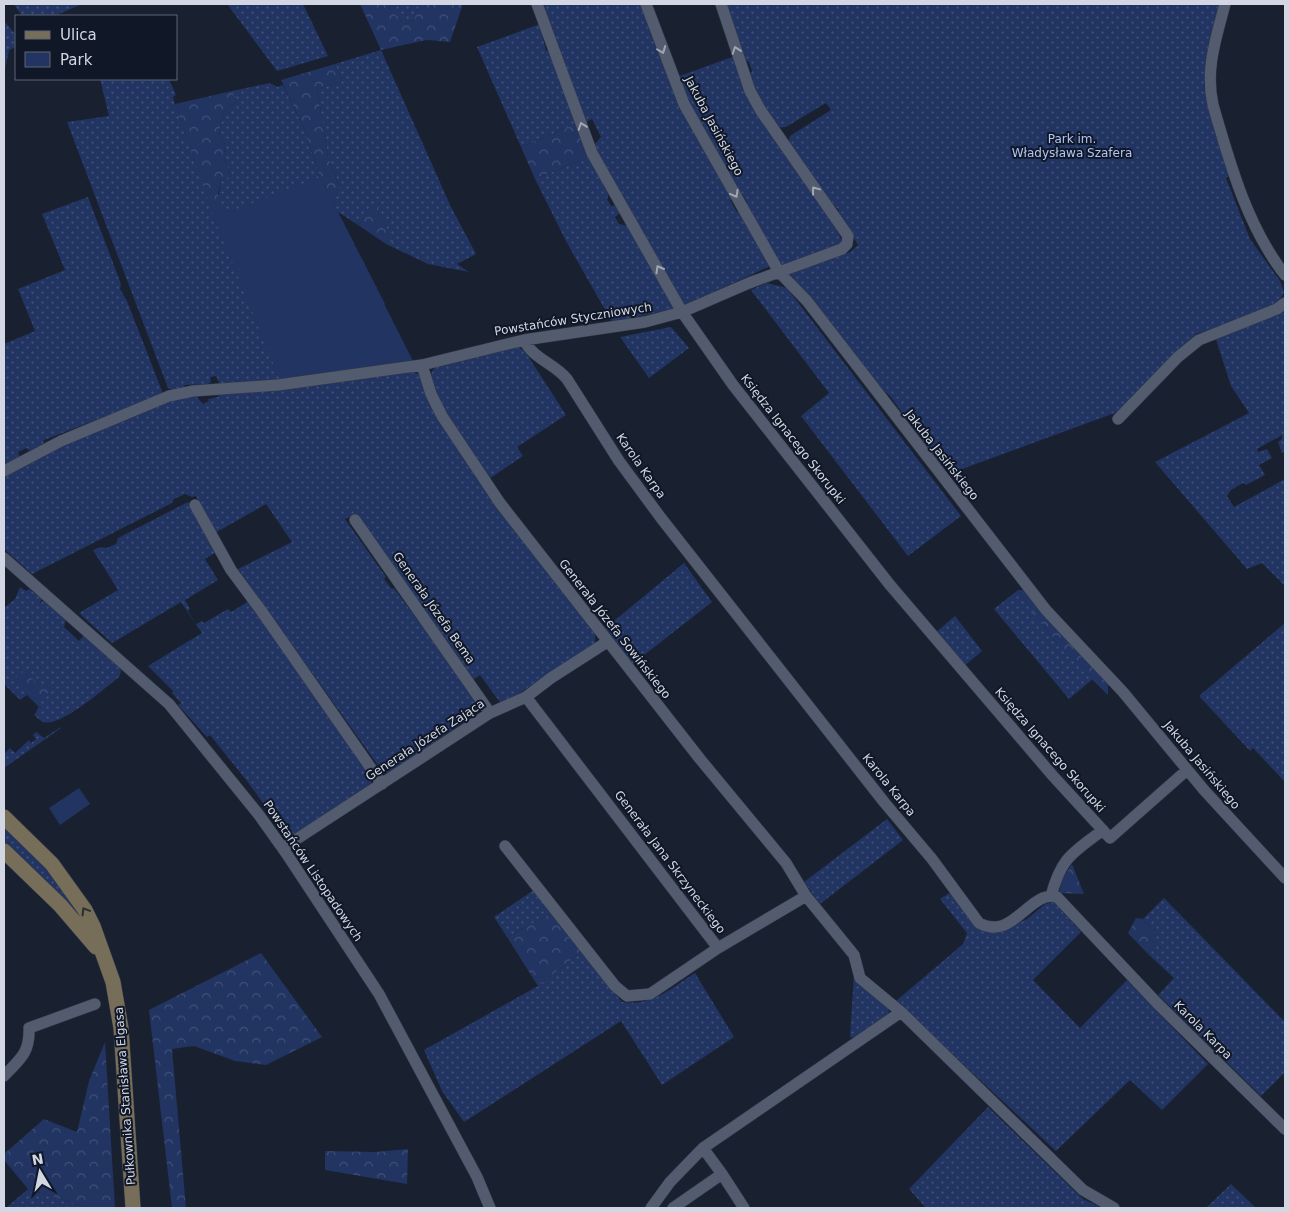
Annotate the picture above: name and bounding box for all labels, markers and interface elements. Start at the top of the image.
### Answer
legend [15,15,178,80]
text: Ulica [60,26,97,44]
one-way arrow [656,45,666,54]
one-way arrow [732,46,742,54]
text: Park [60,51,93,69]
street label: Jakuba Jasińskiego [681,73,746,178]
one-way arrow [577,122,587,131]
park label: Park im. Władysława Szafera [1012,132,1132,160]
one-way arrow [813,187,821,196]
one-way arrow [729,189,739,198]
one-way arrow [655,265,665,274]
street label: Powstańców Styczniowych [493,300,653,338]
street label: Księdza Ignacego Skorupki [738,371,848,507]
street label: Jakuba Jasińskiego [902,406,982,503]
street label: Karola Karpa [613,431,669,501]
street label: Generała Józefa Bema [390,549,478,667]
street label: Generała Józefa Sowińskiego [556,556,674,702]
street label: Księdza Ignacego Skorupki [992,685,1108,815]
street label: Generała Józefa Zająca [363,696,487,784]
street label: Jakuba Jasińskiego [1160,717,1243,812]
street label: Karola Karpa [860,751,918,819]
street label: Generała Jana Skrzyneckiego [612,788,728,936]
street label: Powstańców Listopadowych [261,798,365,944]
one-way arrow [81,907,91,916]
street label: Karola Karpa [1171,998,1235,1062]
street label: Pułkownika Stanisława Elgasa [112,1006,138,1186]
north arrow [15,1147,65,1197]
text: N [31,1150,45,1168]

